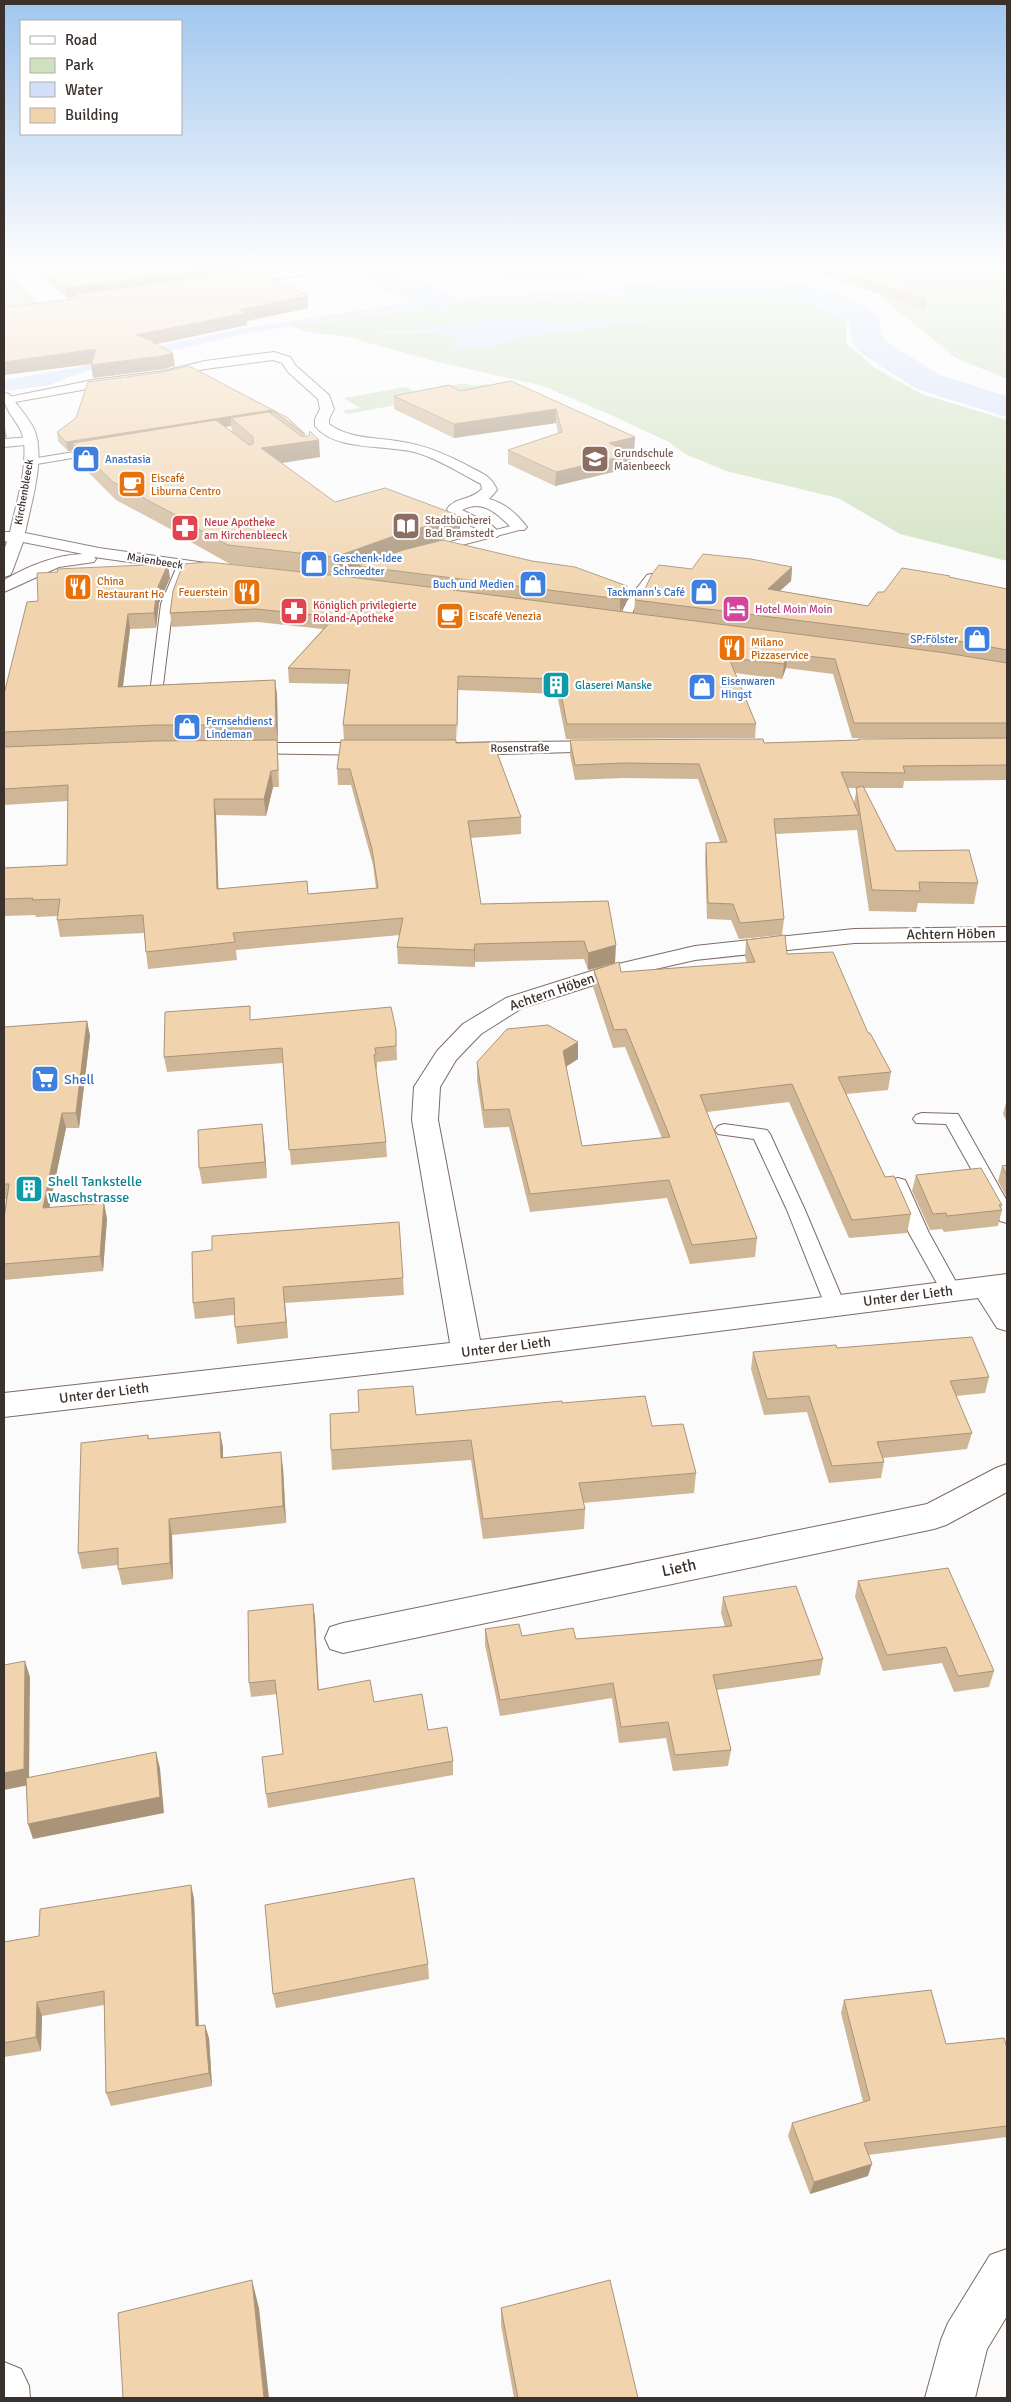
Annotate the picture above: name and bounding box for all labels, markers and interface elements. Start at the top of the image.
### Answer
legend [20,20,182,135]
text: Road [65,31,97,49]
text: Park [65,56,94,74]
text: Water [65,81,103,99]
text: Building [65,106,119,124]
shop icon: Anastasia [71,444,101,474]
school or university icon: Grundschule Maienbeeck [580,444,610,474]
place label: Grundschule Maienbeeck [614,447,674,473]
place label: Anastasia [105,453,151,466]
street label: Kirchenbleeck [12,458,36,526]
cafe icon: Eiscafé Liburna Centro [117,469,147,499]
place label: Eiscafé Liburna Centro [151,472,221,498]
library icon: Stadtbücherei Bad Bramstedt [391,511,421,541]
pharmacy icon: Neue Apotheke am Kirchenbleeck [170,513,200,543]
place label: Stadtbücherei Bad Bramstedt [425,514,494,540]
place label: Neue Apotheke am Kirchenbleeck [204,516,288,542]
shop icon: Geschenk-Idee Schroedter [299,549,329,579]
street label: Maienbeeck [126,550,184,572]
place label: Geschenk-Idee Schroedter [333,552,402,578]
shop icon: Buch und Medien [518,569,548,599]
restaurant icon: China Restaurant Ho [63,572,93,602]
place label: China Restaurant Ho [97,575,164,601]
restaurant icon: Feuerstein [232,577,262,607]
shop icon: Tackmann's Café [689,577,719,607]
place label: Buch und Medien [433,578,514,591]
place label: Feuerstein [178,586,228,599]
place label: Tackmann's Café [607,586,685,599]
hotel icon: Hotel Moin Moin [721,594,751,624]
pharmacy icon: Königlich privilegierte Roland-Apotheke [279,596,309,626]
place label: Königlich privilegierte Roland-Apotheke [313,599,417,625]
cafe icon: Eiscafé Venezia [435,601,465,631]
place label: Hotel Moin Moin [755,603,833,616]
place label: Eiscafé Venezia [469,610,542,623]
shop icon: SP:Fölster [962,624,992,654]
restaurant icon: Milano Pizzaservice [717,633,747,663]
place label: SP:Fölster [910,633,958,646]
place label: Milano Pizzaservice [751,636,809,662]
building icon: Glaserei Manske [541,670,571,700]
shop icon: Eisenwaren Hingst [687,672,717,702]
place label: Eisenwaren Hingst [721,675,775,701]
place label: Glaserei Manske [575,679,652,692]
shop icon: Fernsehdienst Lindeman [172,712,202,742]
place label: Fernsehdienst Lindeman [206,715,272,741]
street label: Rosenstraße [490,741,550,755]
street label: Achtern Höben [906,925,996,943]
street label: Achtern Höben [507,969,597,1015]
supermarket icon: Shell [30,1064,60,1094]
place label: Shell [64,1071,94,1088]
place label: Shell Tankstelle Waschstrasse [48,1173,142,1206]
building icon: Shell Tankstelle Waschstrasse [14,1174,44,1204]
street label: Unter der Lieth [862,1282,954,1310]
street label: Unter der Lieth [460,1333,552,1361]
street label: Unter der Lieth [58,1379,150,1407]
street label: Lieth [660,1555,698,1581]

